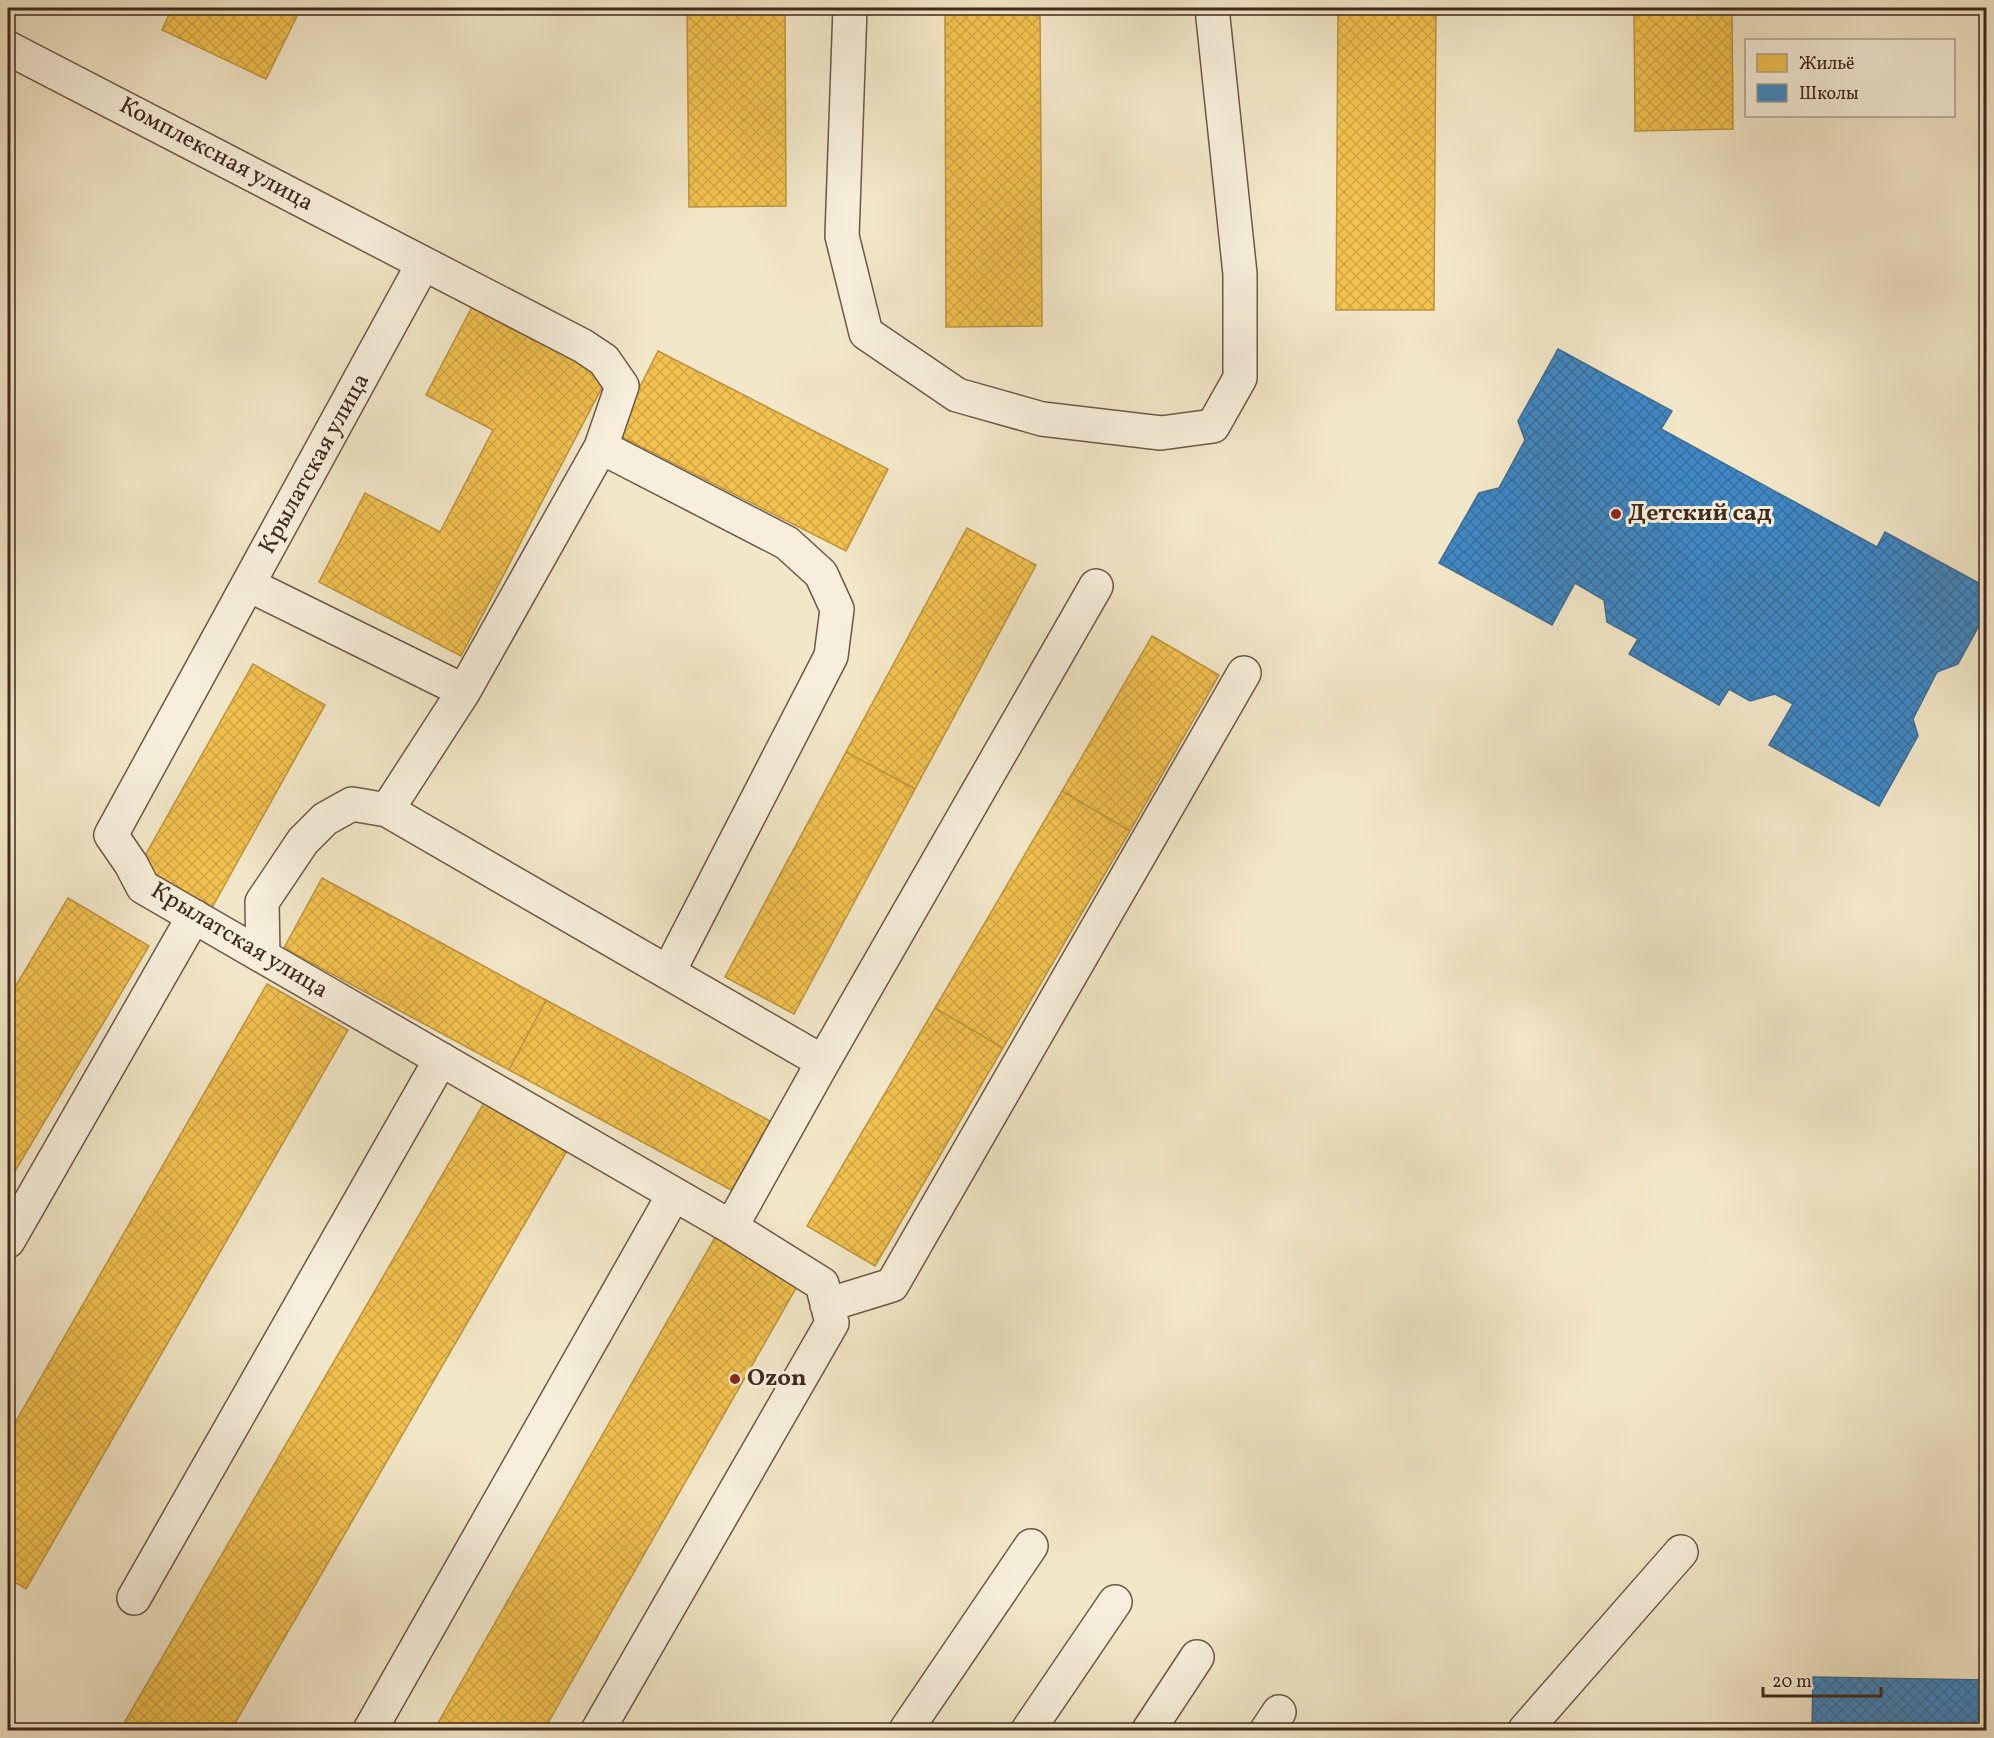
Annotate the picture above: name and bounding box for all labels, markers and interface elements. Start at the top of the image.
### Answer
legend [1745,39,1955,117]
text: Жильё [1799,52,1855,77]
text: Школы [1799,82,1859,107]
street label: Комплексная улица [113,89,319,221]
street label: Крылатская улица [251,367,379,561]
place label: Детский сад [1628,497,1772,531]
marker: Детский сад [1609,507,1623,521]
street label: Крылатская улица [144,874,334,1008]
place label: Ozon [747,1362,807,1396]
marker: Ozon [728,1372,742,1386]
scale bar [1763,1660,1882,1698]
text: 20 m [1772,1670,1812,1695]

